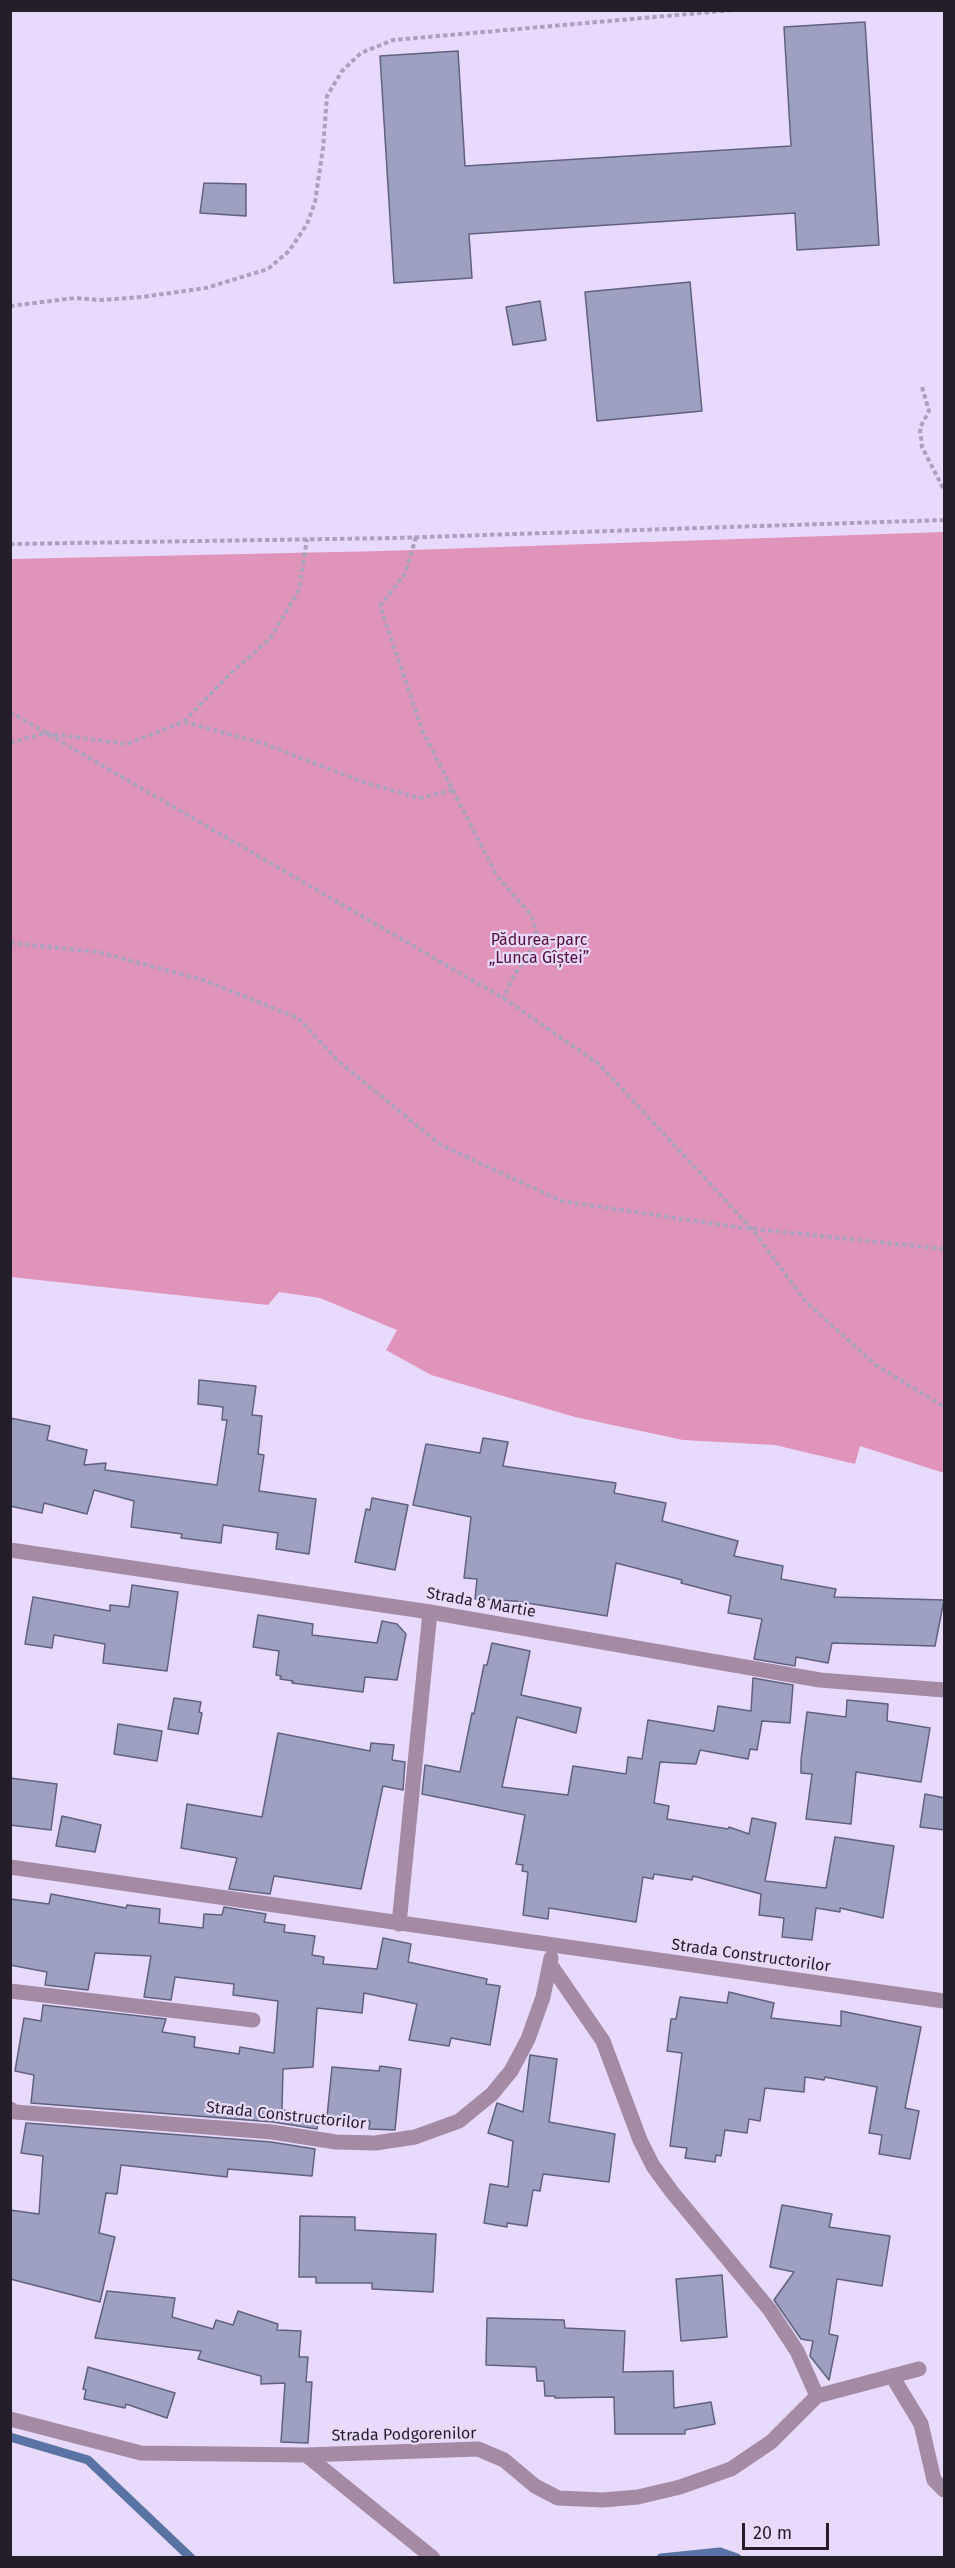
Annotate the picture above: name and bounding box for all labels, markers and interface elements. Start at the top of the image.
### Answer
park label: Pădurea-parc „Lunca Gîștei” [489,931,589,969]
street label: Strada 8 Martie [425,1584,537,1622]
street label: Strada Constructorilor [670,1935,832,1977]
street label: Strada Constructorilor [205,2098,367,2134]
street label: Strada Podgorenilor [331,2424,477,2446]
scale bar [745,2511,832,2549]
text: 20 m [753,2522,792,2544]

